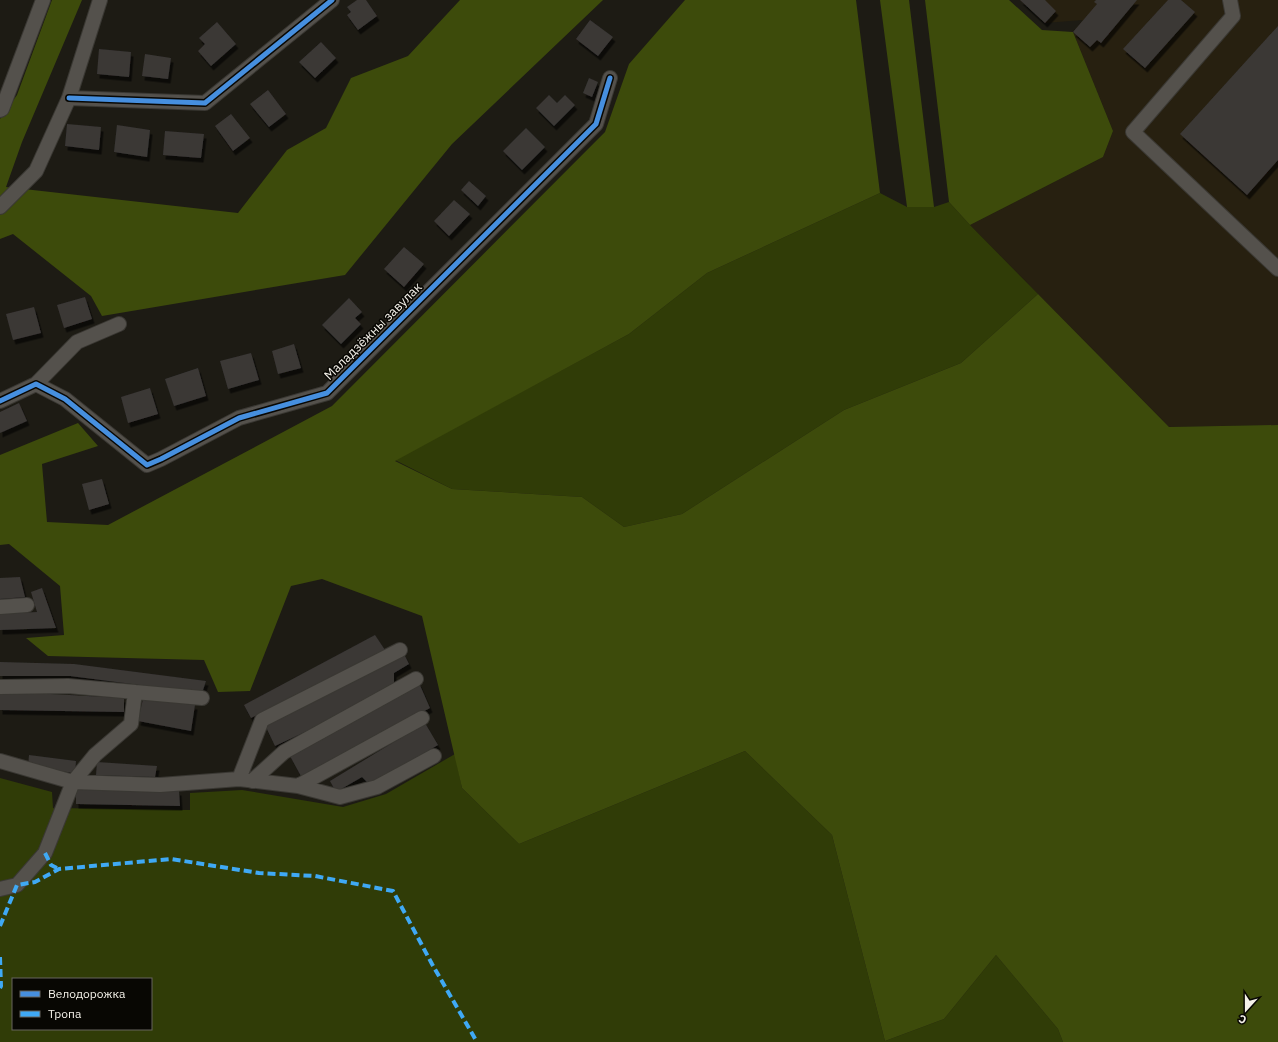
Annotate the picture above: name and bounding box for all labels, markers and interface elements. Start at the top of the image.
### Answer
street label: Маладзёжны завулак [320,278,426,384]
legend [12,978,152,1030]
text: Велодорожка [48,986,126,1001]
north arrow [1226,990,1266,1030]
text: Тропа [48,1006,82,1021]
text: С [1237,1012,1248,1027]

